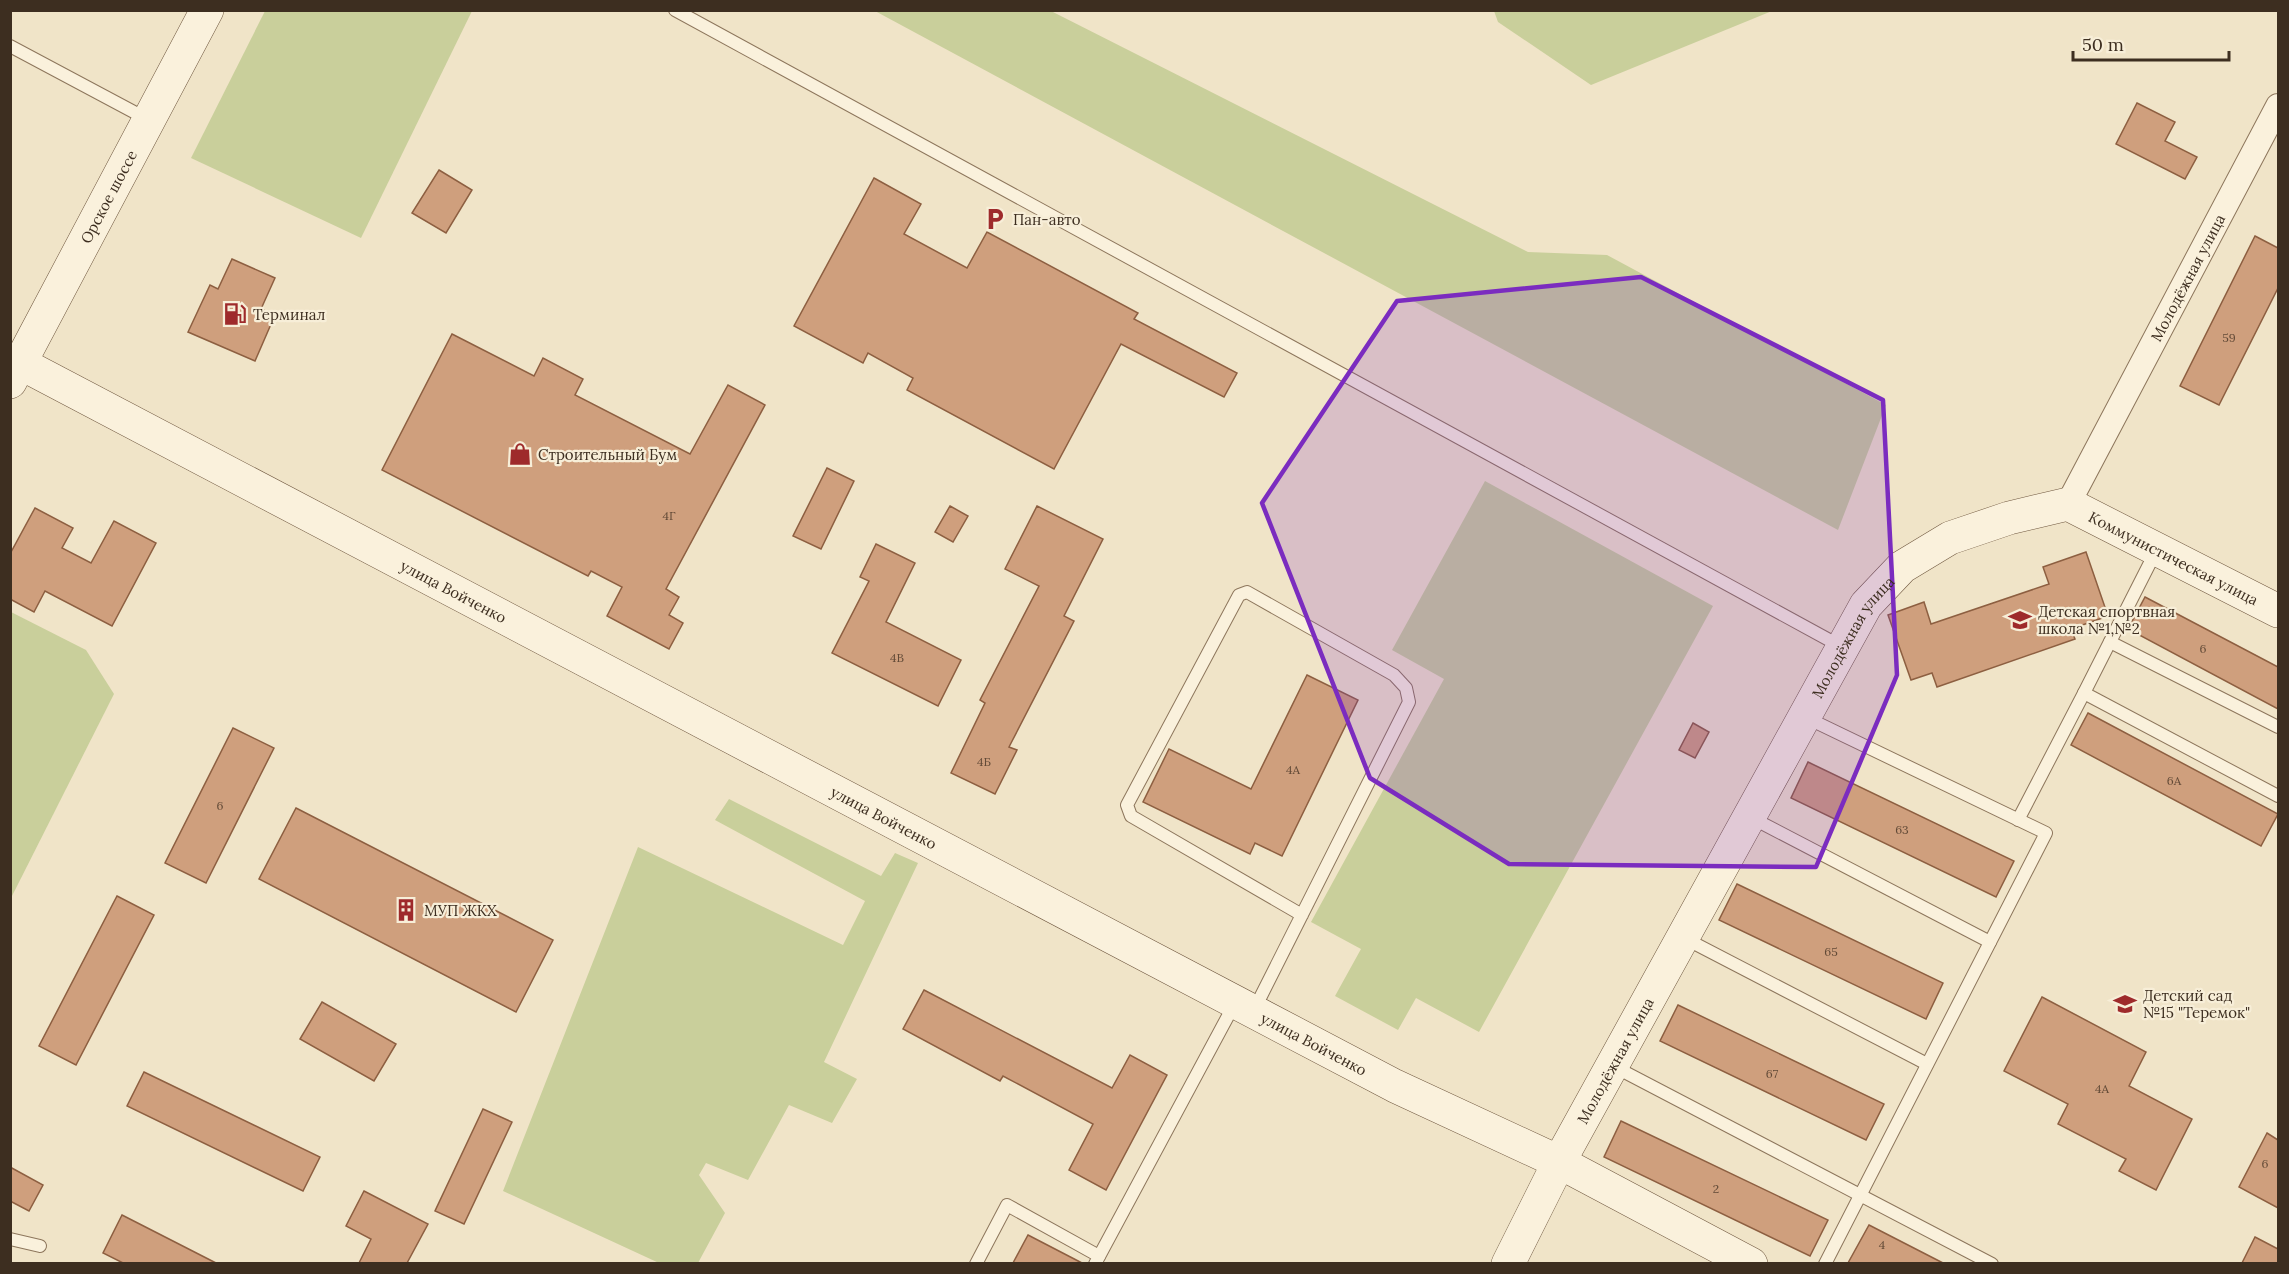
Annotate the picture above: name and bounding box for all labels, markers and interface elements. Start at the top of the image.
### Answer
scale bar [2073,24,2229,62]
text: 50 m [2082,33,2124,56]
street label: Орское шоссе [76,147,141,246]
parking icon: Пан-авто [982,206,1008,232]
place label: Пан-авто [1013,210,1081,229]
street label: Молодёжная улица [2146,210,2229,344]
fuel station icon: Терминал [222,301,248,327]
place label: Терминал [253,305,325,324]
house number: 59 [2222,330,2236,345]
shop icon: Строительный Бум [507,441,533,467]
place label: Строительный Бум [538,445,677,464]
street label: Коммунистическая улица [2086,507,2262,609]
house number: 4Г [662,508,676,523]
street label: улица Войченко [397,555,510,627]
street label: Молодёжная улица [1807,572,1898,701]
place label: Детская спортвная школа №1,№2 [2038,602,2175,638]
school or university icon: Детская спортвная школа №1,№2 [2007,607,2033,633]
house number: 6 [2200,641,2207,656]
house number: 4В [890,650,904,665]
house number: 4Б [977,754,991,769]
house number: 4А [1286,762,1300,777]
house number: 6А [2167,773,2182,788]
street label: улица Войченко [828,782,940,853]
house number: 6 [217,798,224,813]
house number: 63 [1895,822,1909,837]
building icon: МУП ЖКХ [393,897,419,923]
place label: МУП ЖКХ [424,901,497,920]
house number: 65 [1824,944,1838,959]
place label: Детский сад №15 "Теремок" [2143,986,2250,1022]
school or university icon: Детский сад №15 "Теремок" [2112,991,2138,1017]
street label: Молодёжная улица [1573,994,1658,1127]
street label: улица Войченко [1258,1008,1371,1079]
house number: 67 [1766,1066,1779,1081]
house number: 4А [2095,1081,2109,1096]
house number: 6 [2262,1156,2269,1171]
house number: 2 [1713,1181,1719,1196]
house number: 4 [1879,1237,1886,1252]

